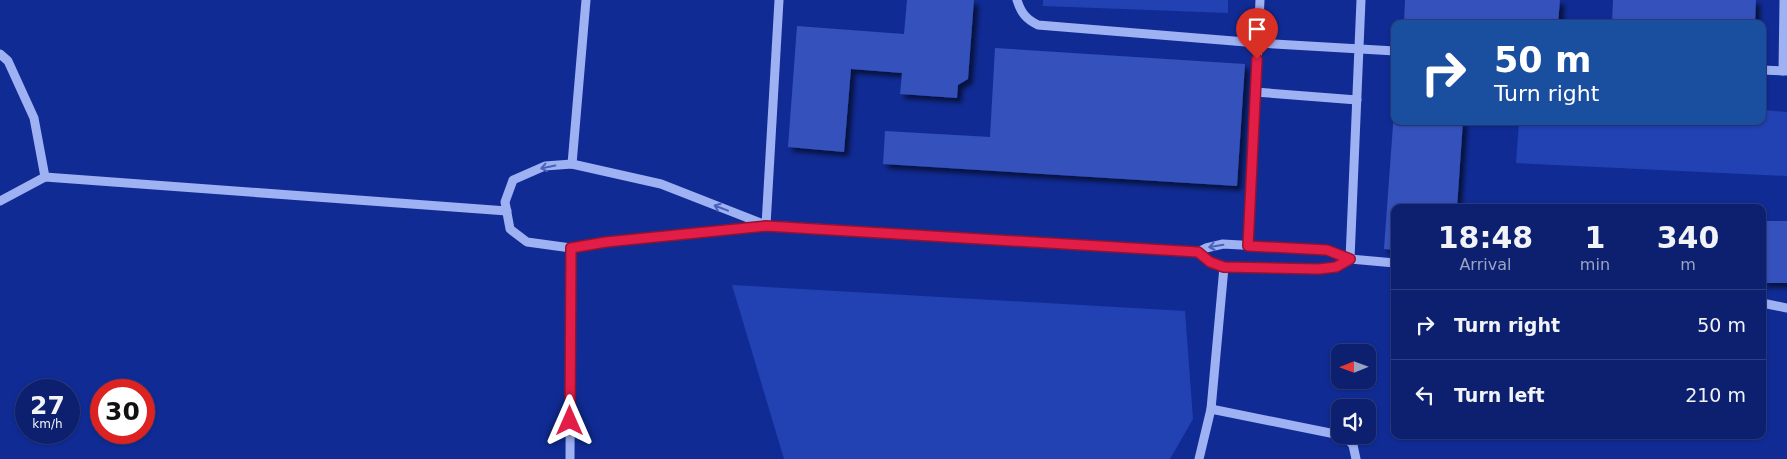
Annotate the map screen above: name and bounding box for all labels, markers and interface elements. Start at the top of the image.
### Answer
pin [1236,8,1278,59]
icon: arrive [1243,15,1271,43]
icon: right [1411,40,1476,105]
text: 50 m [1494,40,1591,80]
text: Turn right [1494,81,1599,106]
one-way arrow [541,163,557,172]
one-way arrow [714,203,729,212]
text: 18:48 [1438,220,1533,255]
text: 1 [1584,220,1605,255]
text: 340 [1657,220,1719,255]
one-way arrow [1208,241,1224,251]
text: Arrival [1459,255,1511,274]
text: min [1580,255,1610,274]
text: m [1680,255,1696,274]
icon: right [1411,311,1439,339]
text: Turn right [1454,314,1560,336]
text: 50 m [1697,314,1746,336]
north arrow [1331,344,1376,389]
map controls [1331,344,1376,444]
speed limit sign: 30 [90,379,155,444]
icon: left [1411,381,1439,409]
text: Turn left [1454,384,1545,406]
text: 210 m [1685,384,1746,406]
text: 27 [30,391,65,420]
position arrow [543,394,595,446]
button: sound [1331,399,1376,444]
text: km/h [32,417,63,431]

